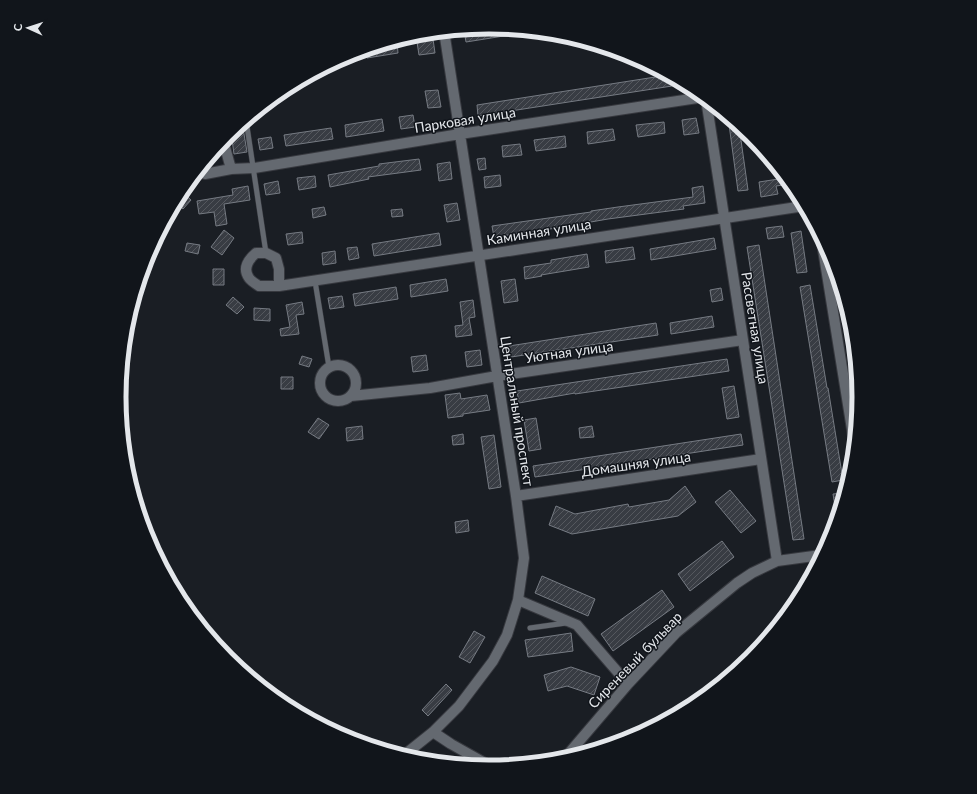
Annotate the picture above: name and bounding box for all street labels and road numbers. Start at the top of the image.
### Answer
street label: Парковая улица [413,103,517,136]
street label: Каминная улица [485,215,592,248]
street label: Рассветная улица [738,271,773,385]
street label: Центральный проспект [497,334,538,487]
street label: Уютная улица [524,337,614,366]
street label: Домашняя улица [580,447,692,480]
street label: Сиреневый бульвар [584,608,685,711]

